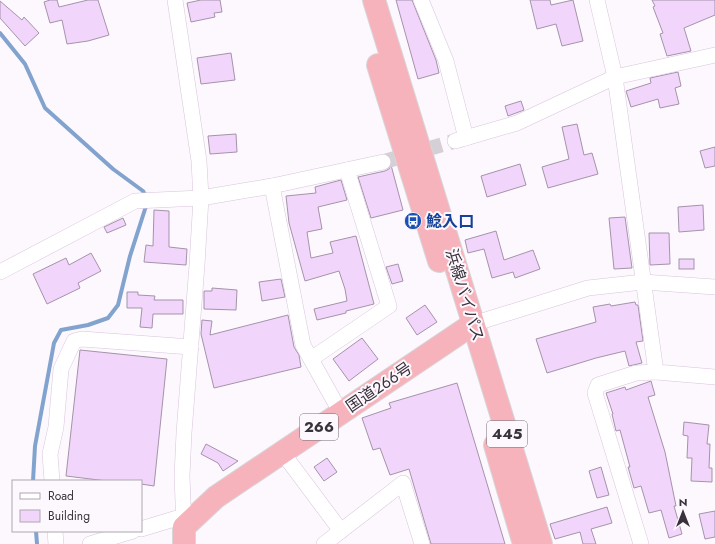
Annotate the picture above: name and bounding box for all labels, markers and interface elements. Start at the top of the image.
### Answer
place label: 鯰入口 [426,210,474,233]
bus stop icon: 鯰入口 [403,211,423,231]
street label: 浜線バイパス [440,246,490,344]
street label: 国道266号 [341,356,417,418]
road number: 266 [300,414,338,440]
road number: 445 [487,421,527,447]
legend [12,480,142,532]
text: Road [48,487,74,505]
north arrow [663,492,703,532]
text: N [679,494,687,510]
text: Building [48,507,90,525]

